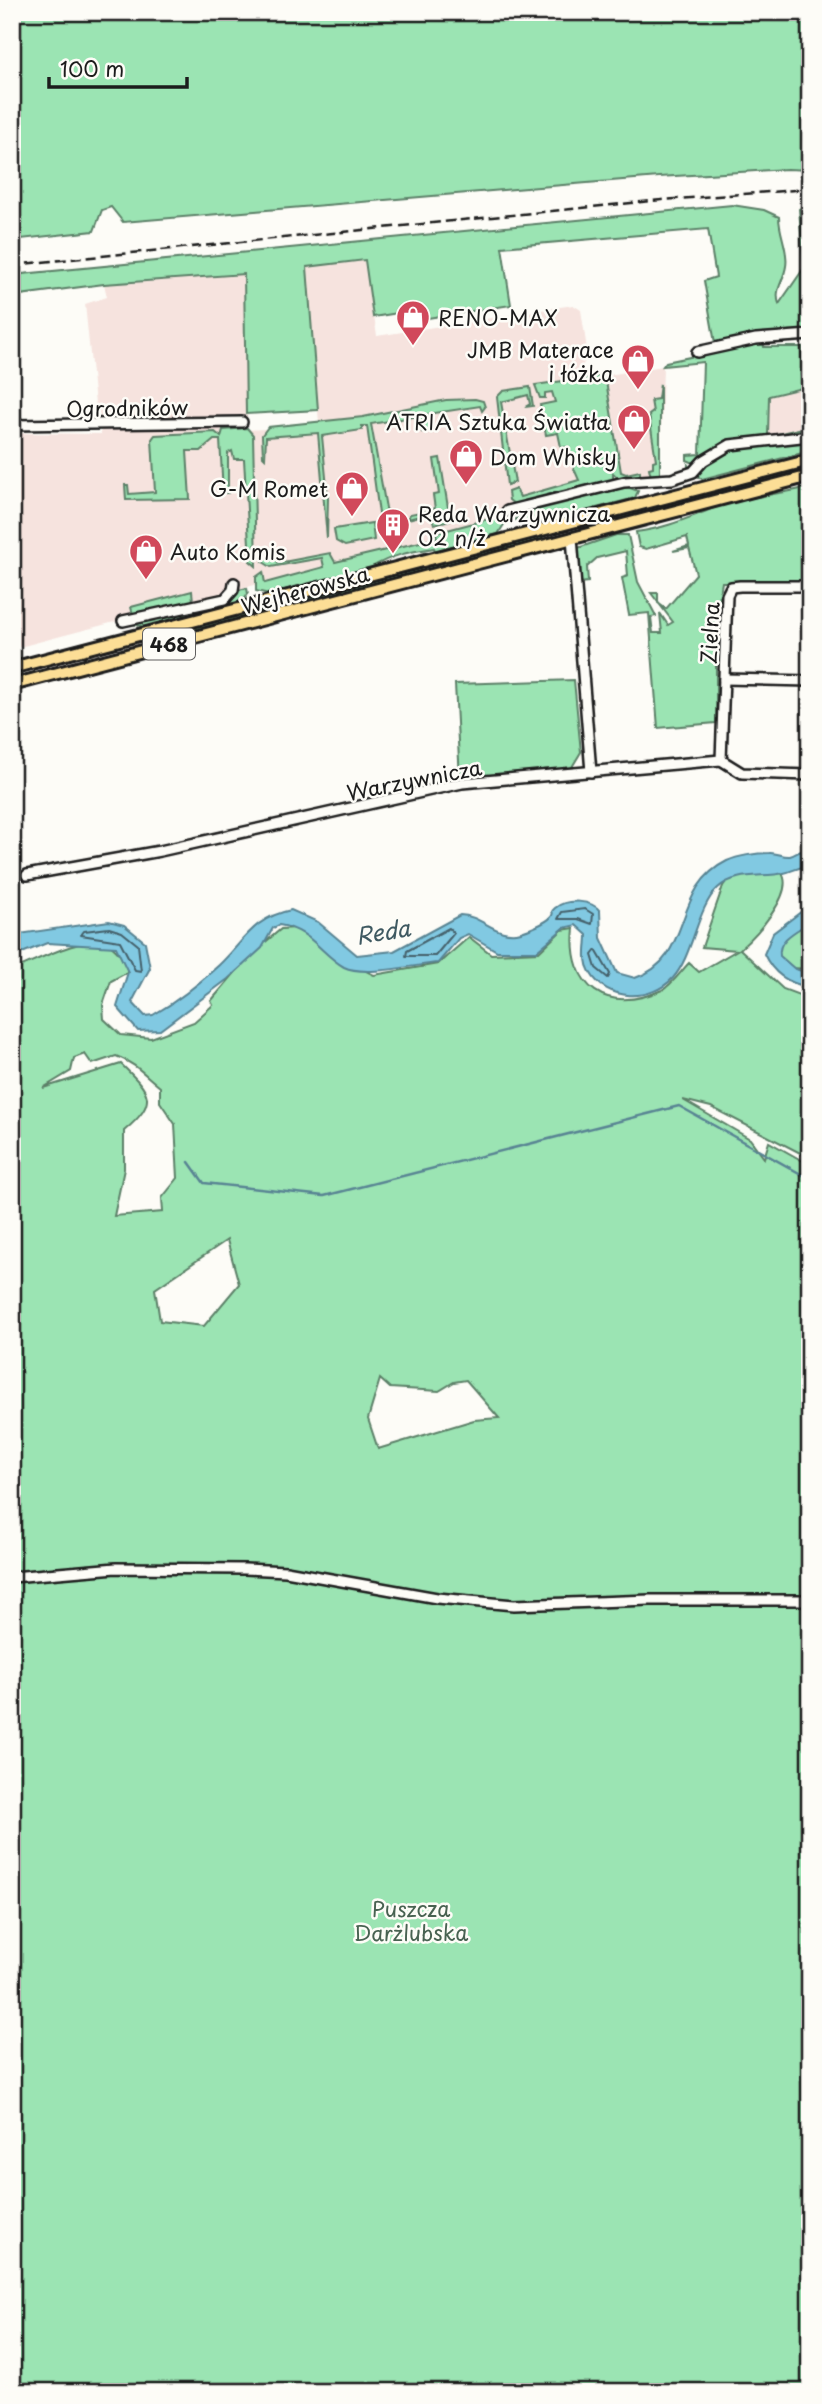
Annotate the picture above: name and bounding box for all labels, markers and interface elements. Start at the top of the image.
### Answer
scale bar [49,46,187,90]
text: 100 m [60,52,124,84]
shop icon: RENO-MAX [394,298,432,347]
place label: RENO-MAX [438,301,558,333]
place label: JMB Materace i łóżka [467,333,614,389]
shop icon: JMB Materace i łóżka [619,342,657,391]
street label: Ogrodników [66,390,189,424]
shop icon: ATRIA Sztuka Światła [615,402,653,451]
place label: ATRIA Sztuka Światła [386,405,610,437]
shop icon: Dom Whisky [447,437,485,486]
place label: Dom Whisky [490,440,617,472]
shop icon: G-M Romet [333,469,371,518]
place label: G-M Romet [210,472,328,504]
place label: Reda Warzywnicza 02 n/ż [418,497,610,553]
building icon: Reda Warzywnicza 02 n/ż [374,506,412,555]
shop icon: Auto Komis [127,532,165,581]
place label: Auto Komis [170,535,285,567]
street label: Wejherowska [237,557,373,621]
street label: Zielna [691,601,727,665]
road number: 468 [143,628,195,660]
street label: Warzywnicza [344,750,484,808]
water label: Reda [353,909,414,953]
park label: Puszcza Darżlubska [354,1892,468,1948]

